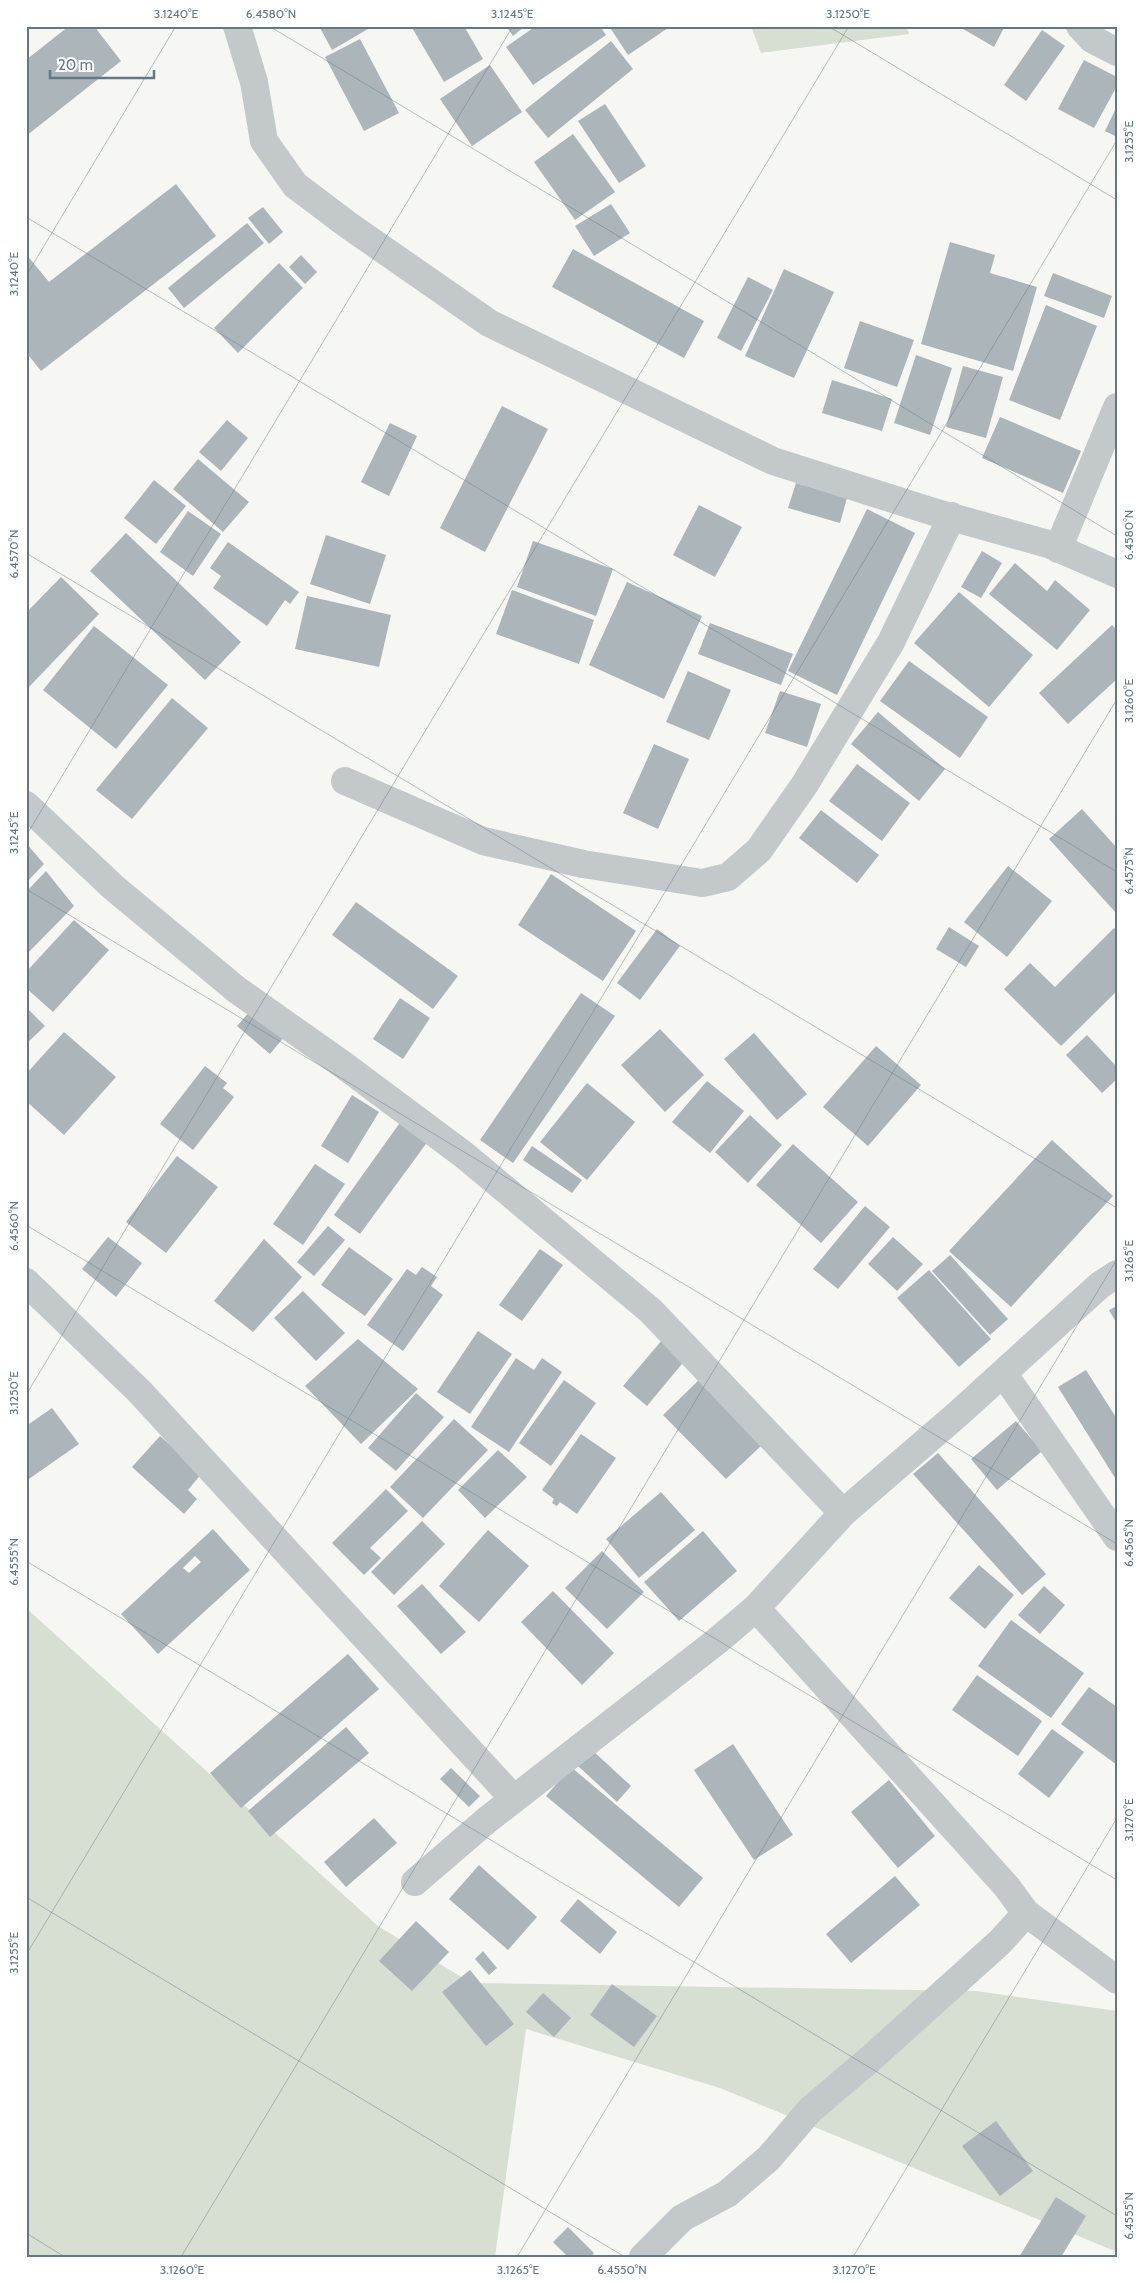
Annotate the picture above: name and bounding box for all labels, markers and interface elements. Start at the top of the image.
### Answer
text: 3.1240°E [154,6,199,21]
text: 6.4580°N [246,6,296,21]
text: 3.1245°E [491,6,534,21]
text: 3.1250°E [826,6,870,21]
scale bar [50,48,154,80]
text: 20 m [58,56,93,74]
text: 3.1255°E [1121,121,1136,163]
text: 3.1240°E [6,251,21,296]
text: 6.4580°N [1121,510,1136,560]
text: 6.4570°N [6,530,21,578]
text: 3.1260°E [1121,678,1136,723]
text: 3.1245°E [6,811,21,854]
text: 6.4575°N [1121,847,1136,895]
text: 6.4560°N [6,1201,21,1251]
text: 3.1265°E [1121,1239,1136,1282]
text: 3.1250°E [6,1371,21,1415]
text: 6.4565°N [1121,1519,1136,1567]
text: 6.4555°N [6,1538,21,1586]
text: 3.1270°E [1121,1798,1136,1842]
text: 3.1255°E [6,1932,21,1974]
text: 6.4555°N [1121,2192,1136,2240]
text: 3.1260°E [160,2262,205,2277]
text: 3.1265°E [497,2262,540,2277]
text: 6.4550°N [597,2262,647,2277]
text: 3.1270°E [832,2262,876,2277]

